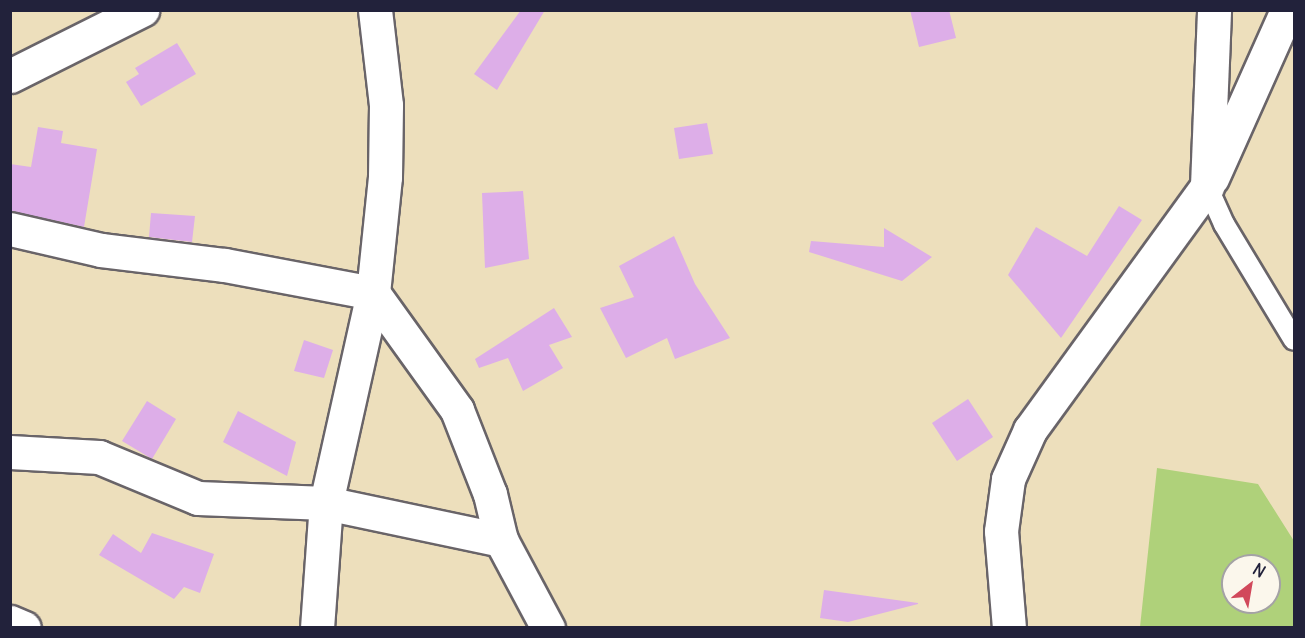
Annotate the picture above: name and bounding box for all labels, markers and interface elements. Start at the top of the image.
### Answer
north arrow [1221,554,1281,614]
text: N [1249,559,1269,582]

